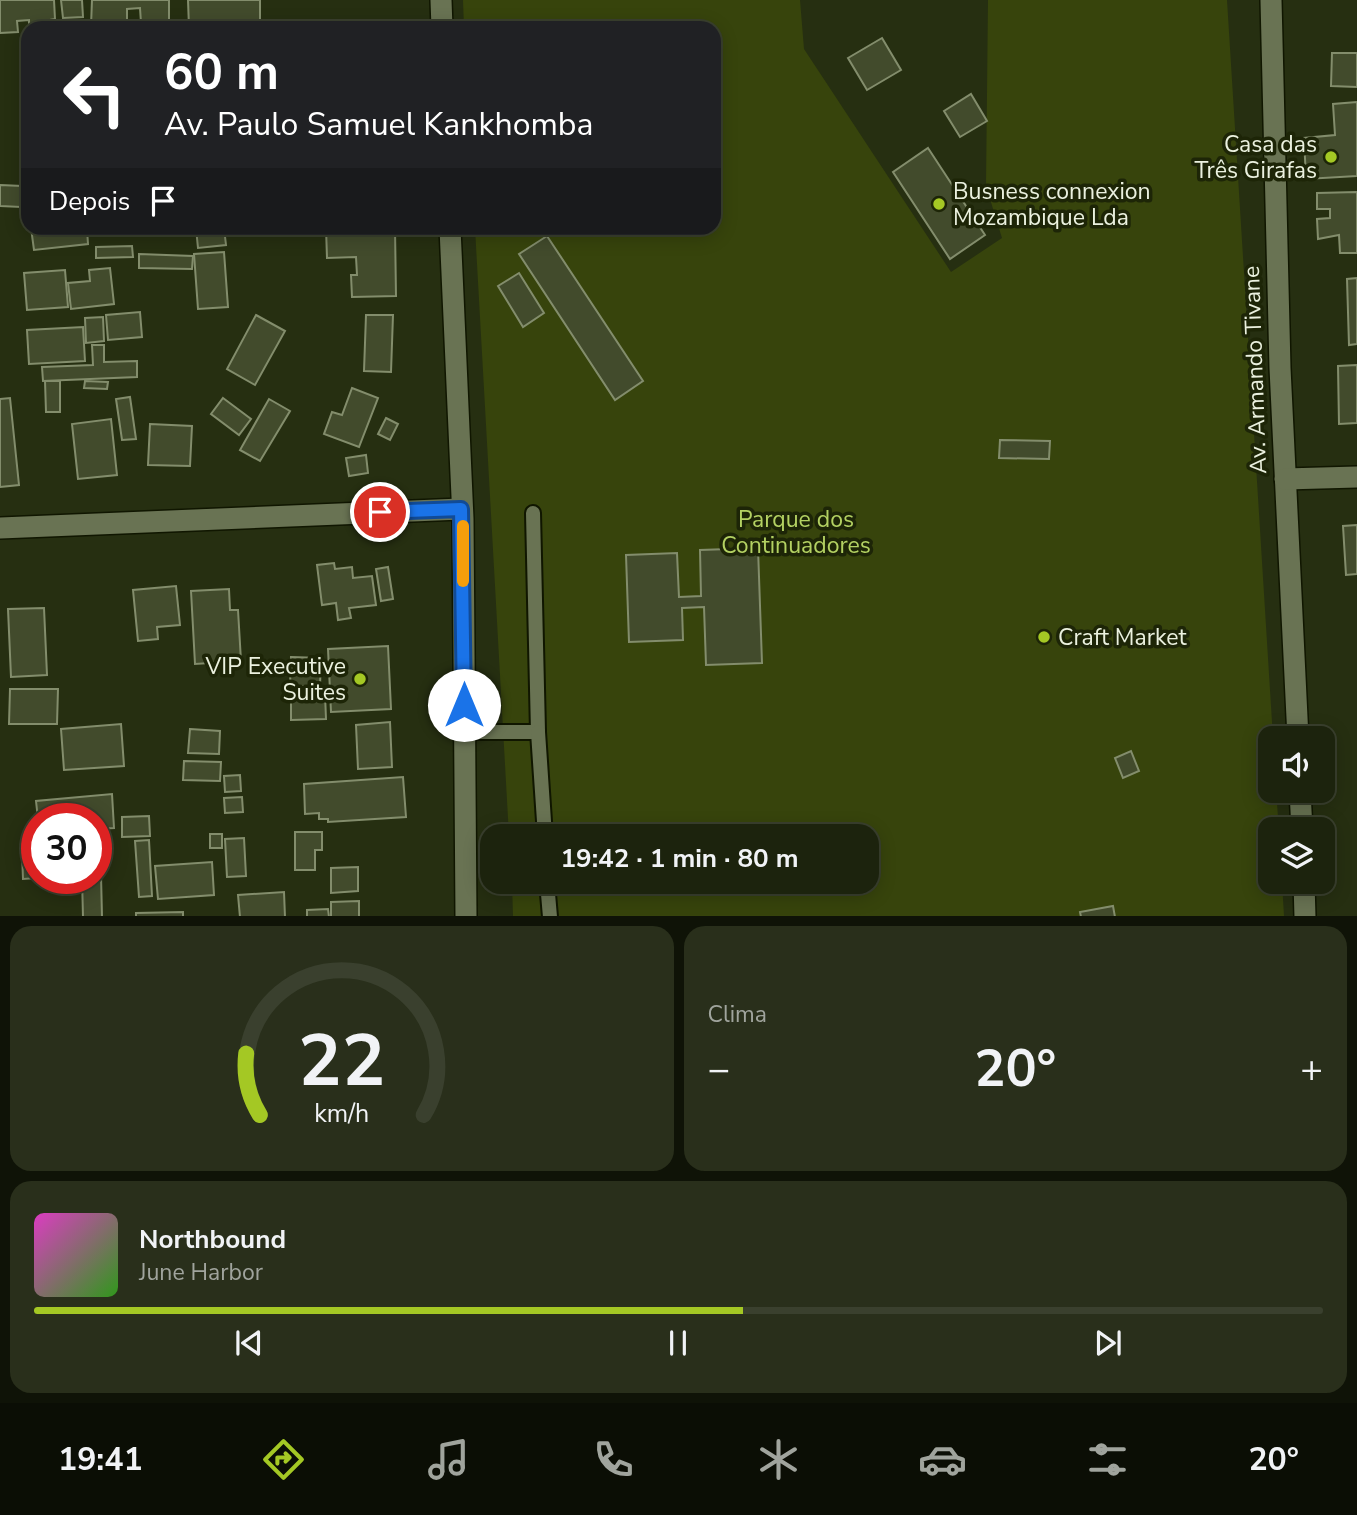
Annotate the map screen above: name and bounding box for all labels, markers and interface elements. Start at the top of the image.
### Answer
text: 60 m [164,39,279,106]
icon: left [49,49,140,140]
text: Av. Paulo Samuel Kankhomba [164,103,593,146]
place label: Casa das Três Girafas [1194,129,1317,186]
marker: Casa das Três Girafas [1323,149,1339,165]
place label: Busness connexion Mozambique Lda [953,176,1151,233]
icon: arrive [144,182,182,220]
text: Depois [49,184,130,219]
marker: Busness connexion Mozambique Lda [931,196,947,212]
street label: Av. Armando Tivane [1236,265,1274,475]
pin [350,482,410,542]
icon: arrive [361,493,399,531]
park label: Parque dos Continuadores [721,504,871,561]
place label: Craft Market [1058,622,1187,653]
marker: Craft Market [1036,629,1052,645]
place label: VIP Executive Suites [204,651,346,708]
position arrow [427,668,501,742]
marker: VIP Executive Suites [352,671,368,687]
map controls [1258,726,1335,894]
button: sound [1258,726,1335,803]
speed limit sign: 30 [21,803,112,894]
button: layers [1258,817,1335,894]
text: 19:42 · 1 min · 80 m [560,841,799,876]
text: Clima [708,999,767,1030]
text: 22 [298,1011,385,1111]
text: 20° [974,1033,1056,1104]
text: − [708,1044,730,1095]
text: + [1300,1044,1323,1095]
text: km/h [314,1096,369,1130]
text: Northbound [139,1222,286,1257]
text: June Harbor [139,1257,263,1288]
icon: previous [230,1324,268,1362]
icon: pause [659,1324,697,1362]
icon: next [1089,1324,1127,1362]
icon: directions [259,1435,308,1484]
icon: music [424,1435,473,1484]
icon: phone [589,1435,638,1484]
icon: climate [754,1435,803,1484]
icon: car [918,1435,967,1484]
icon: filters [1083,1435,1132,1484]
text: 19:41 [58,1438,143,1481]
text: 20° [1248,1438,1299,1481]

